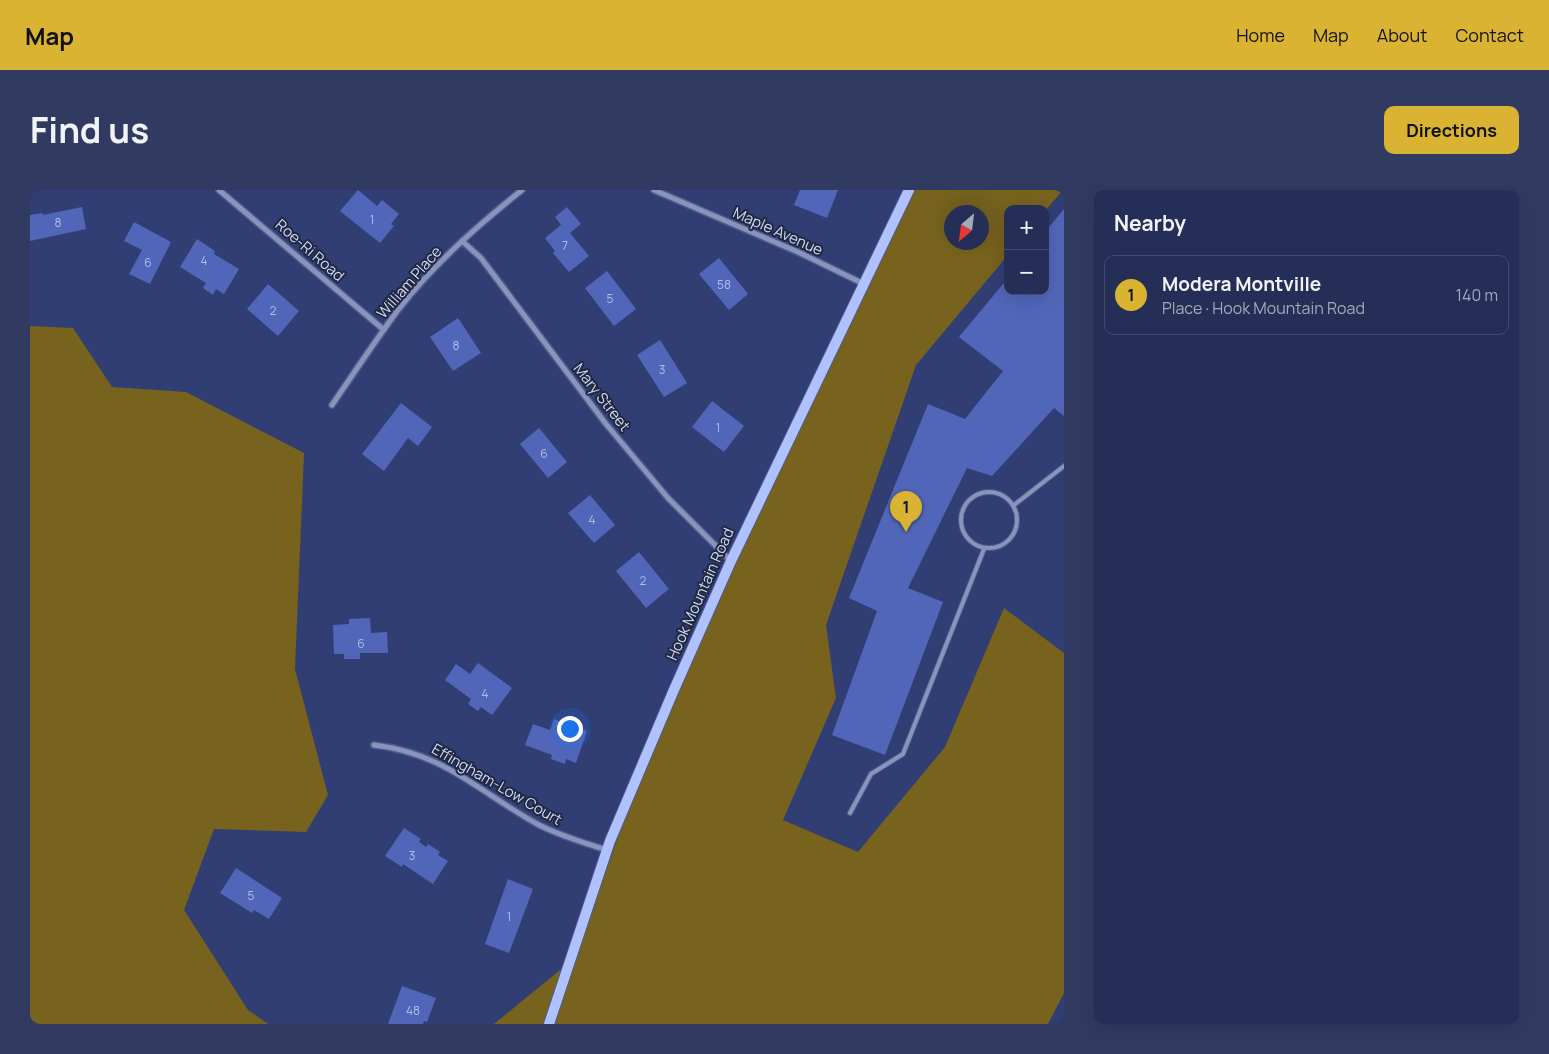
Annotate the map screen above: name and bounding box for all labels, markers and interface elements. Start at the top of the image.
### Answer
text: Map [25,19,74,52]
text: Home [1236,23,1285,47]
text: Map [1313,23,1349,47]
text: About [1377,23,1427,47]
text: Contact [1455,23,1524,47]
text: Find us [30,106,149,154]
button: Directions [1384,106,1519,154]
street label: Maple Avenue [730,202,827,260]
north arrow [944,205,989,250]
map controls [1004,205,1049,295]
button: + [1004,205,1049,250]
text: Nearby [1114,209,1186,237]
house number: 1 [370,211,374,228]
house number: 8 [55,214,62,231]
street label: Roe-Ri Road [271,214,349,286]
house number: 7 [562,237,568,254]
street label: William Place [372,241,446,323]
button: − [1004,250,1049,295]
house number: 4 [200,252,208,269]
house number: 6 [144,254,152,271]
text: Modera Montville [1162,271,1321,297]
house number: 58 [717,276,731,293]
text: 1 [1127,284,1135,306]
text: 140 m [1456,284,1498,306]
house number: 5 [607,290,614,307]
text: Place · Hook Mountain Road [1162,297,1365,319]
house number: 2 [270,302,277,319]
house number: 8 [453,337,460,354]
street label: Mary Street [569,359,635,435]
house number: 3 [659,361,665,378]
house number: 1 [716,419,720,436]
house number: 6 [540,445,548,462]
pin: 1 [890,491,922,532]
house number: 4 [588,511,596,528]
street label: Hook Mountain Road [661,524,739,664]
house number: 2 [640,572,647,589]
house number: 6 [357,635,365,652]
house number: 4 [481,685,489,702]
your location [557,716,583,742]
street label: Effingham-Low Court [428,738,566,830]
house number: 3 [409,847,415,864]
house number: 5 [248,887,255,904]
house number: 1 [507,908,511,925]
house number: 48 [406,1002,420,1019]

